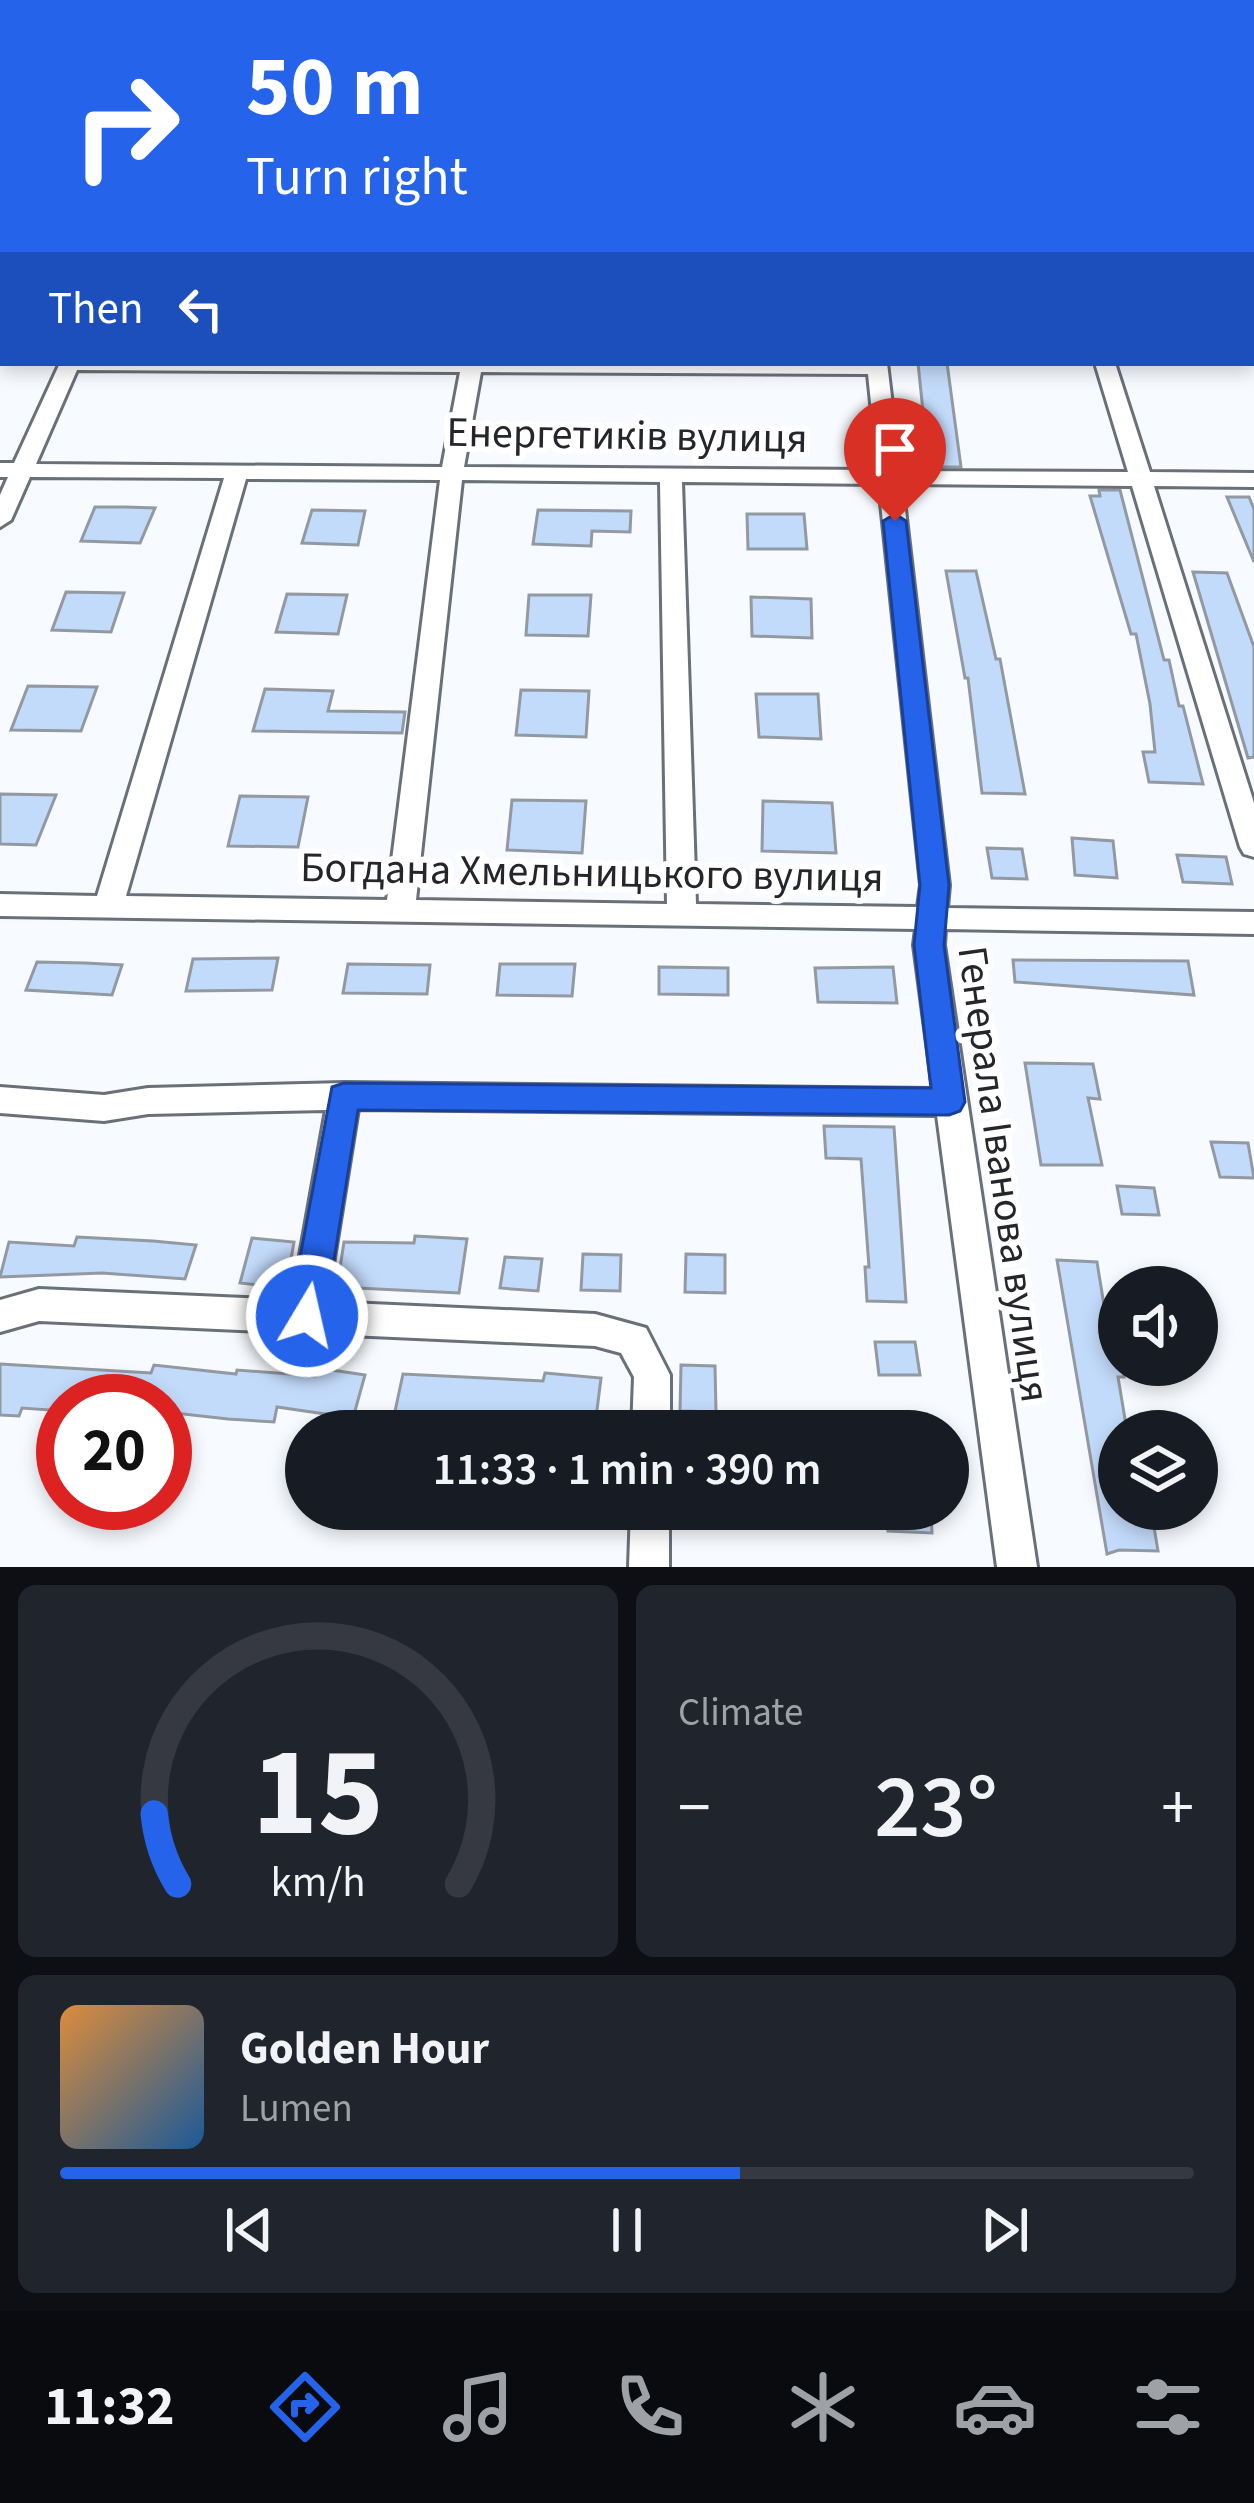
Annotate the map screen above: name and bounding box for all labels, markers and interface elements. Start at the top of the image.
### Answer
text: 50 m [246,28,424,148]
icon: right [48,48,204,204]
text: Turn right [246,139,468,216]
icon: left [168,276,234,342]
text: Then [48,277,144,341]
pin [844,398,946,521]
street label: Енергетиків вулиця [446,403,808,469]
icon: arrive [862,416,928,482]
street label: Богдана Хмельницького вулиця [300,838,884,908]
street label: Генерала Іванова вулиця [941,942,1065,1406]
position arrow [244,1253,370,1379]
map controls [1098,1266,1218,1530]
button: sound [1098,1266,1218,1386]
speed limit sign: 20 [36,1374,192,1530]
button: layers [1098,1410,1218,1530]
text: 11:33 · 1 min · 390 m [433,1438,821,1502]
text: Climate [678,1685,803,1741]
text: 15 [252,1705,384,1883]
text: 23° [874,1744,998,1872]
text: − [678,1761,711,1855]
text: + [1161,1761,1194,1855]
text: km/h [270,1852,366,1913]
text: Golden Hour [240,2017,489,2081]
text: Lumen [240,2081,353,2137]
icon: previous [216,2197,282,2263]
icon: pause [594,2197,660,2263]
icon: next [972,2197,1038,2263]
icon: directions [263,2365,347,2449]
icon: music [436,2365,520,2449]
icon: phone [608,2365,692,2449]
icon: climate [781,2365,865,2449]
icon: car [953,2365,1037,2449]
icon: filters [1126,2365,1210,2449]
text: 11:32 [44,2369,175,2446]

